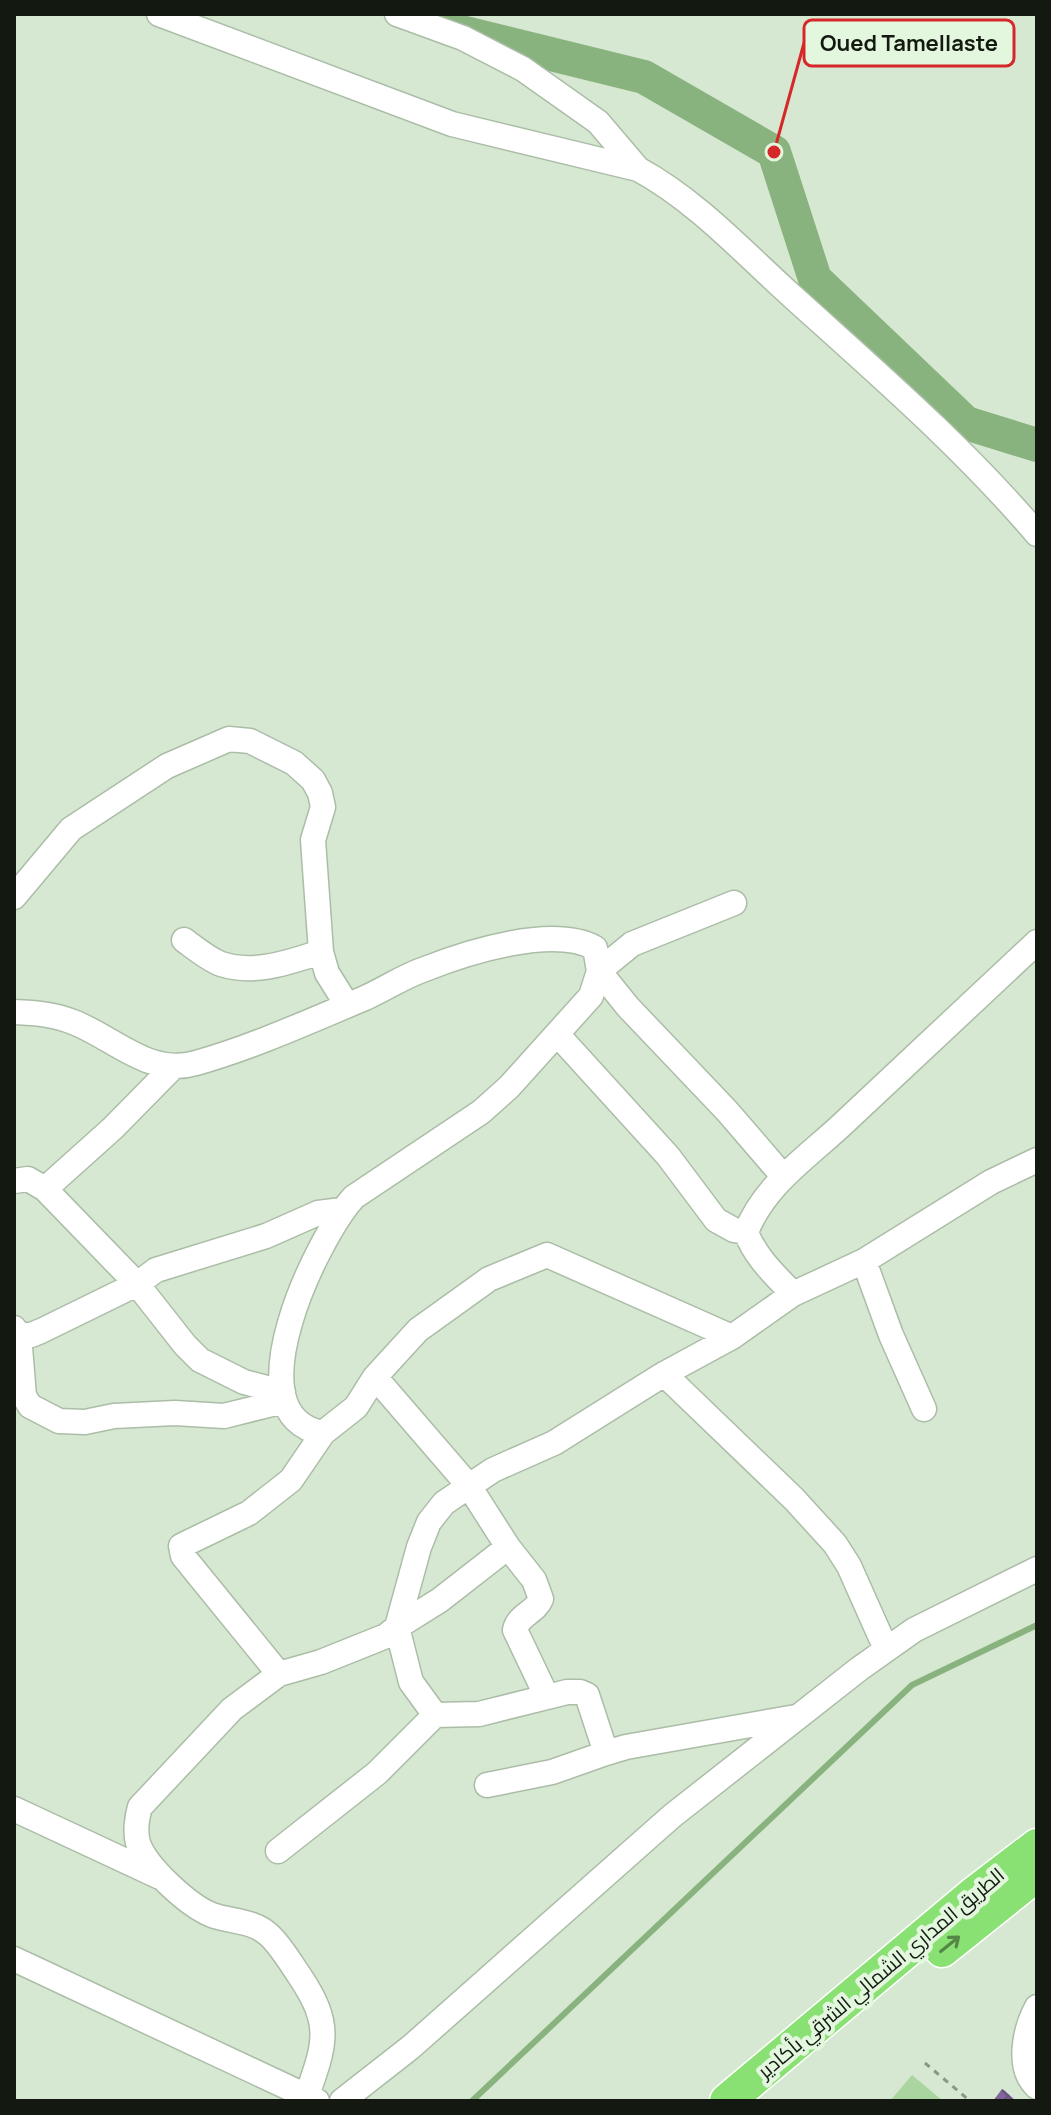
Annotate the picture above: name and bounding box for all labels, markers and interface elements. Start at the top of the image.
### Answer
callout: Oued Tamellaste [804,20,1014,66]
text: Oued Tamellaste [820,28,998,58]
street label: الطريق المداري الشمالي الشرقي بأكادير [751,1861,1012,2087]
one-way arrow [939,1935,959,1953]

